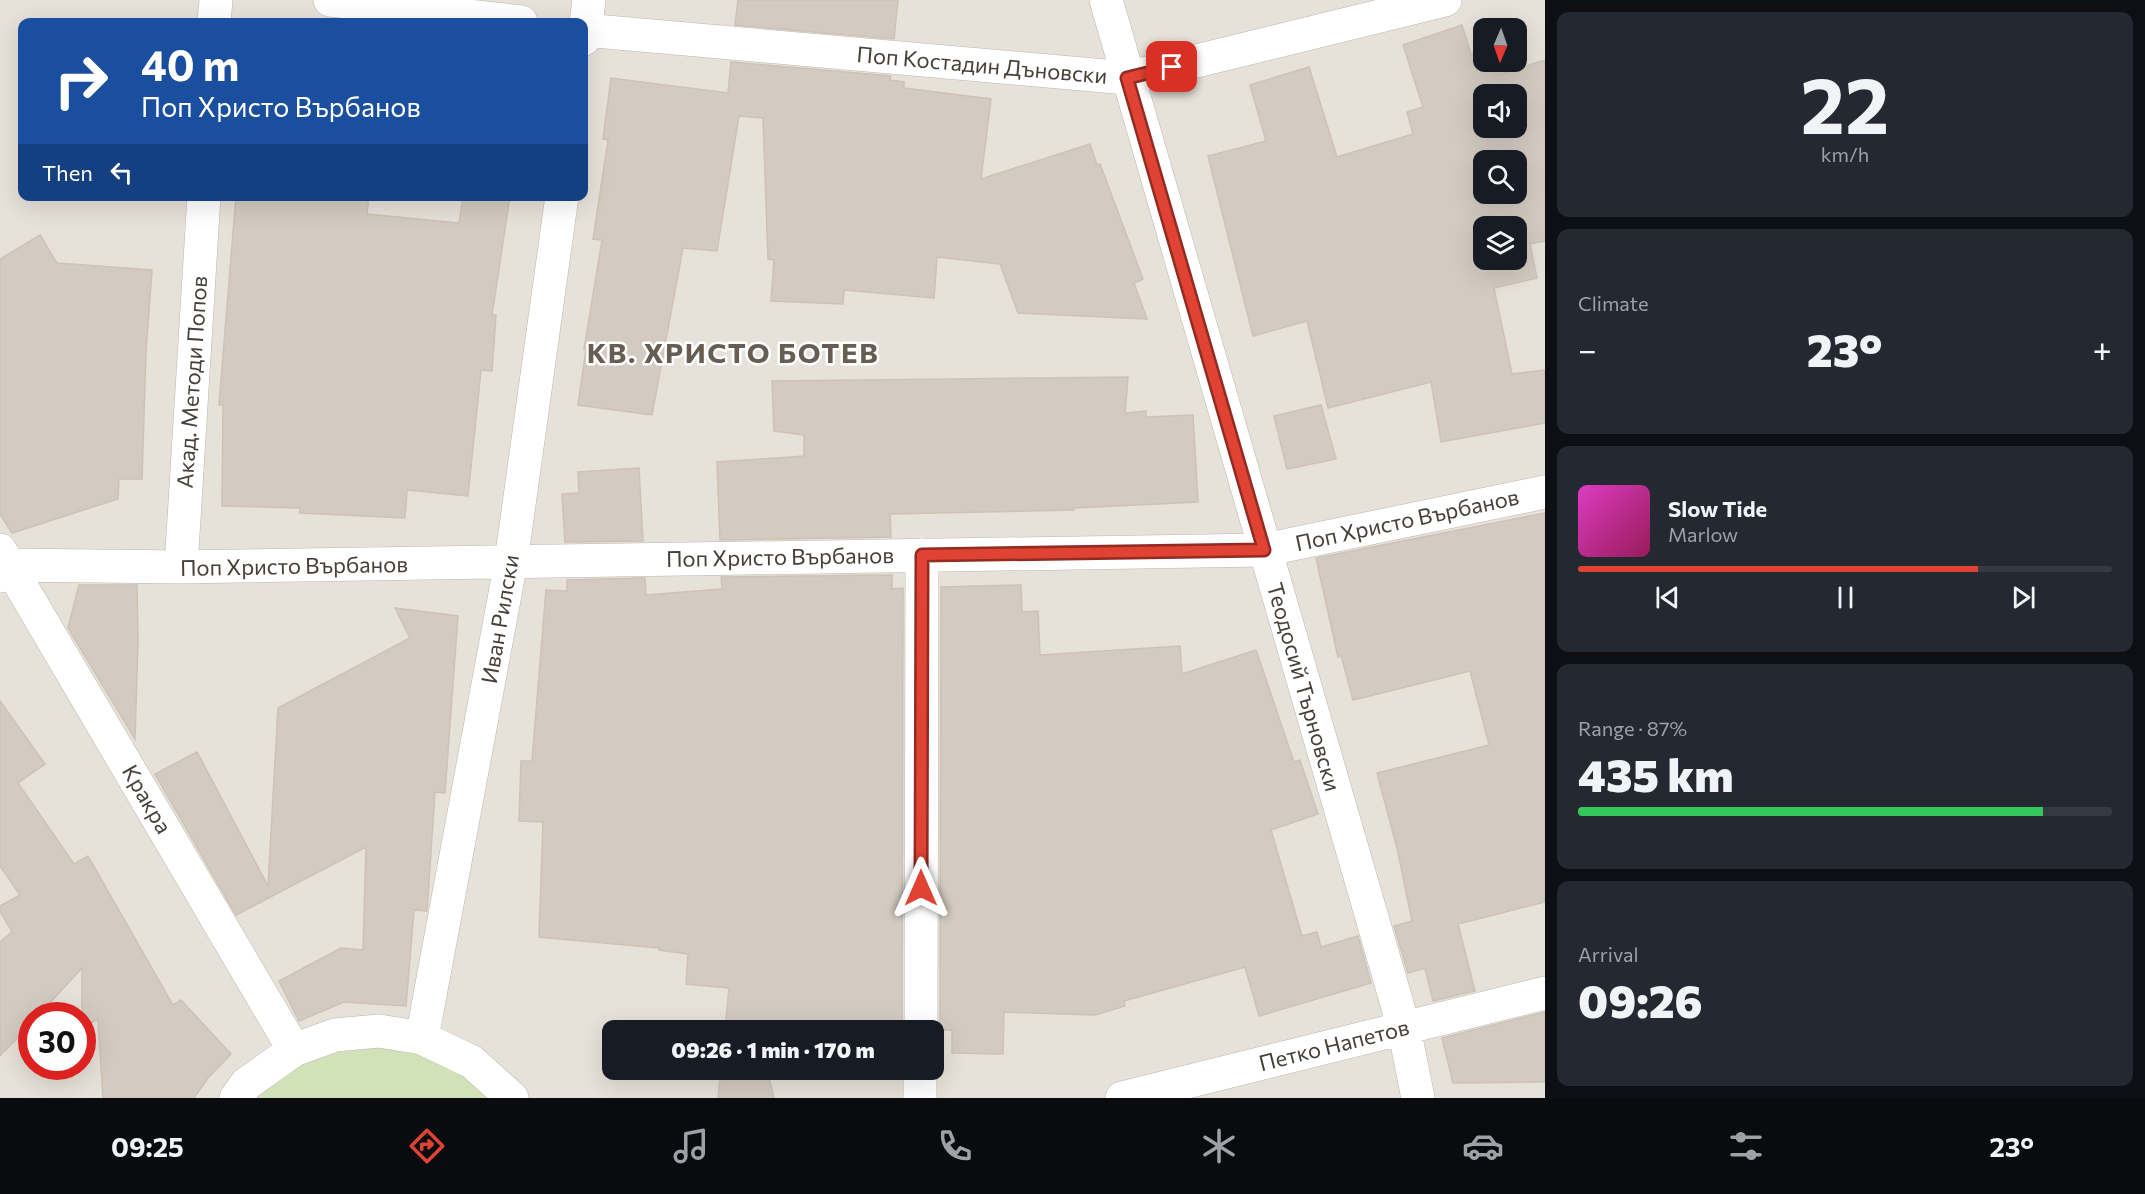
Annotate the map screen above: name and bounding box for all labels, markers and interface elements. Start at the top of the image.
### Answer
north arrow [1473,18,1527,72]
map controls [1473,18,1527,270]
text: 40 m [141,38,239,90]
street label: Поп Костадин Дъновски [856,40,1108,89]
pin [1146,41,1197,92]
icon: right [42,42,120,120]
icon: arrive [1155,50,1188,83]
text: 22 [1801,55,1889,150]
button: sound [1473,84,1527,138]
text: Поп Христо Върбанов [141,90,421,123]
text: km/h [1821,142,1869,166]
button: search [1473,150,1527,204]
icon: left [105,156,138,189]
text: Then [42,159,93,186]
button: layers [1473,216,1527,270]
street label: Акад. Методи Попов [171,275,212,489]
text: Climate [1578,291,1648,315]
text: 23° [1807,321,1883,376]
text: − [1578,328,1597,369]
text: + [2093,328,2112,369]
district label: КВ. ХРИСТО БОТЕВ [587,335,879,369]
street label: Поп Христо Върбанов [1293,483,1521,556]
text: Slow Tide [1668,495,1767,522]
text: Marlow [1668,522,1738,546]
street label: Поп Христо Върбанов [666,541,894,572]
street label: Поп Христо Върбанов [180,550,408,581]
street label: Иван Рилски [475,552,524,686]
street label: Теодосий Търновски [1262,579,1347,794]
icon: previous [1651,581,1684,614]
icon: pause [1829,581,1862,614]
icon: next [2007,581,2040,614]
text: Range · 87% [1578,716,1687,740]
text: 435 km [1578,746,1733,801]
street label: Кракра [117,759,178,838]
position arrow [889,856,953,920]
text: Arrival [1578,942,1639,966]
text: 09:26 [1578,972,1702,1027]
speed limit sign: 30 [18,1002,96,1080]
street label: Петко Напетов [1256,1013,1412,1076]
text: 09:26 · 1 min · 170 m [671,1036,875,1063]
icon: directions [406,1125,448,1167]
icon: music [670,1125,712,1167]
icon: phone [934,1125,976,1167]
icon: climate [1198,1125,1240,1167]
icon: car [1462,1125,1504,1167]
icon: filters [1725,1125,1767,1167]
text: 09:25 [111,1130,184,1163]
text: 23° [1989,1130,2034,1163]

